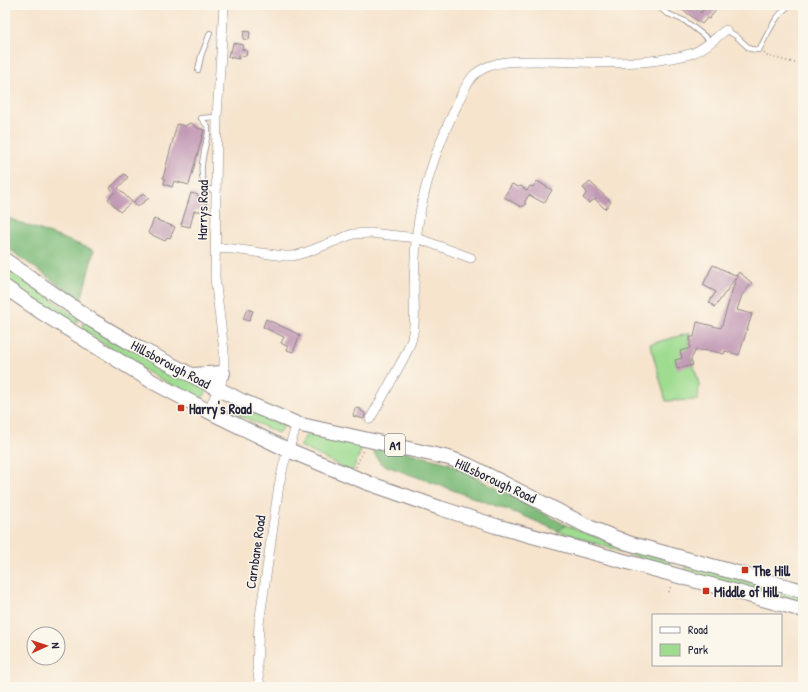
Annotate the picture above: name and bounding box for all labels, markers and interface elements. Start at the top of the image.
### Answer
street label: Harrys Road [192,179,213,240]
street label: Hillsborough Road [127,335,215,394]
place label: Harry's Road [189,399,252,420]
marker: Harry's Road [176,403,186,413]
road number: A1 [385,434,405,456]
street label: Hillsborough Road [452,453,540,508]
street label: Carnbane Road [240,513,270,590]
place label: The Hill [752,561,791,580]
marker: The Hill [740,565,750,575]
place label: Middle of Hill [714,582,779,601]
marker: Middle of Hill [701,586,711,596]
legend [652,614,782,666]
text: Road [688,621,708,638]
north arrow [26,626,66,666]
text: Park [688,641,708,658]
text: N [49,642,63,649]

